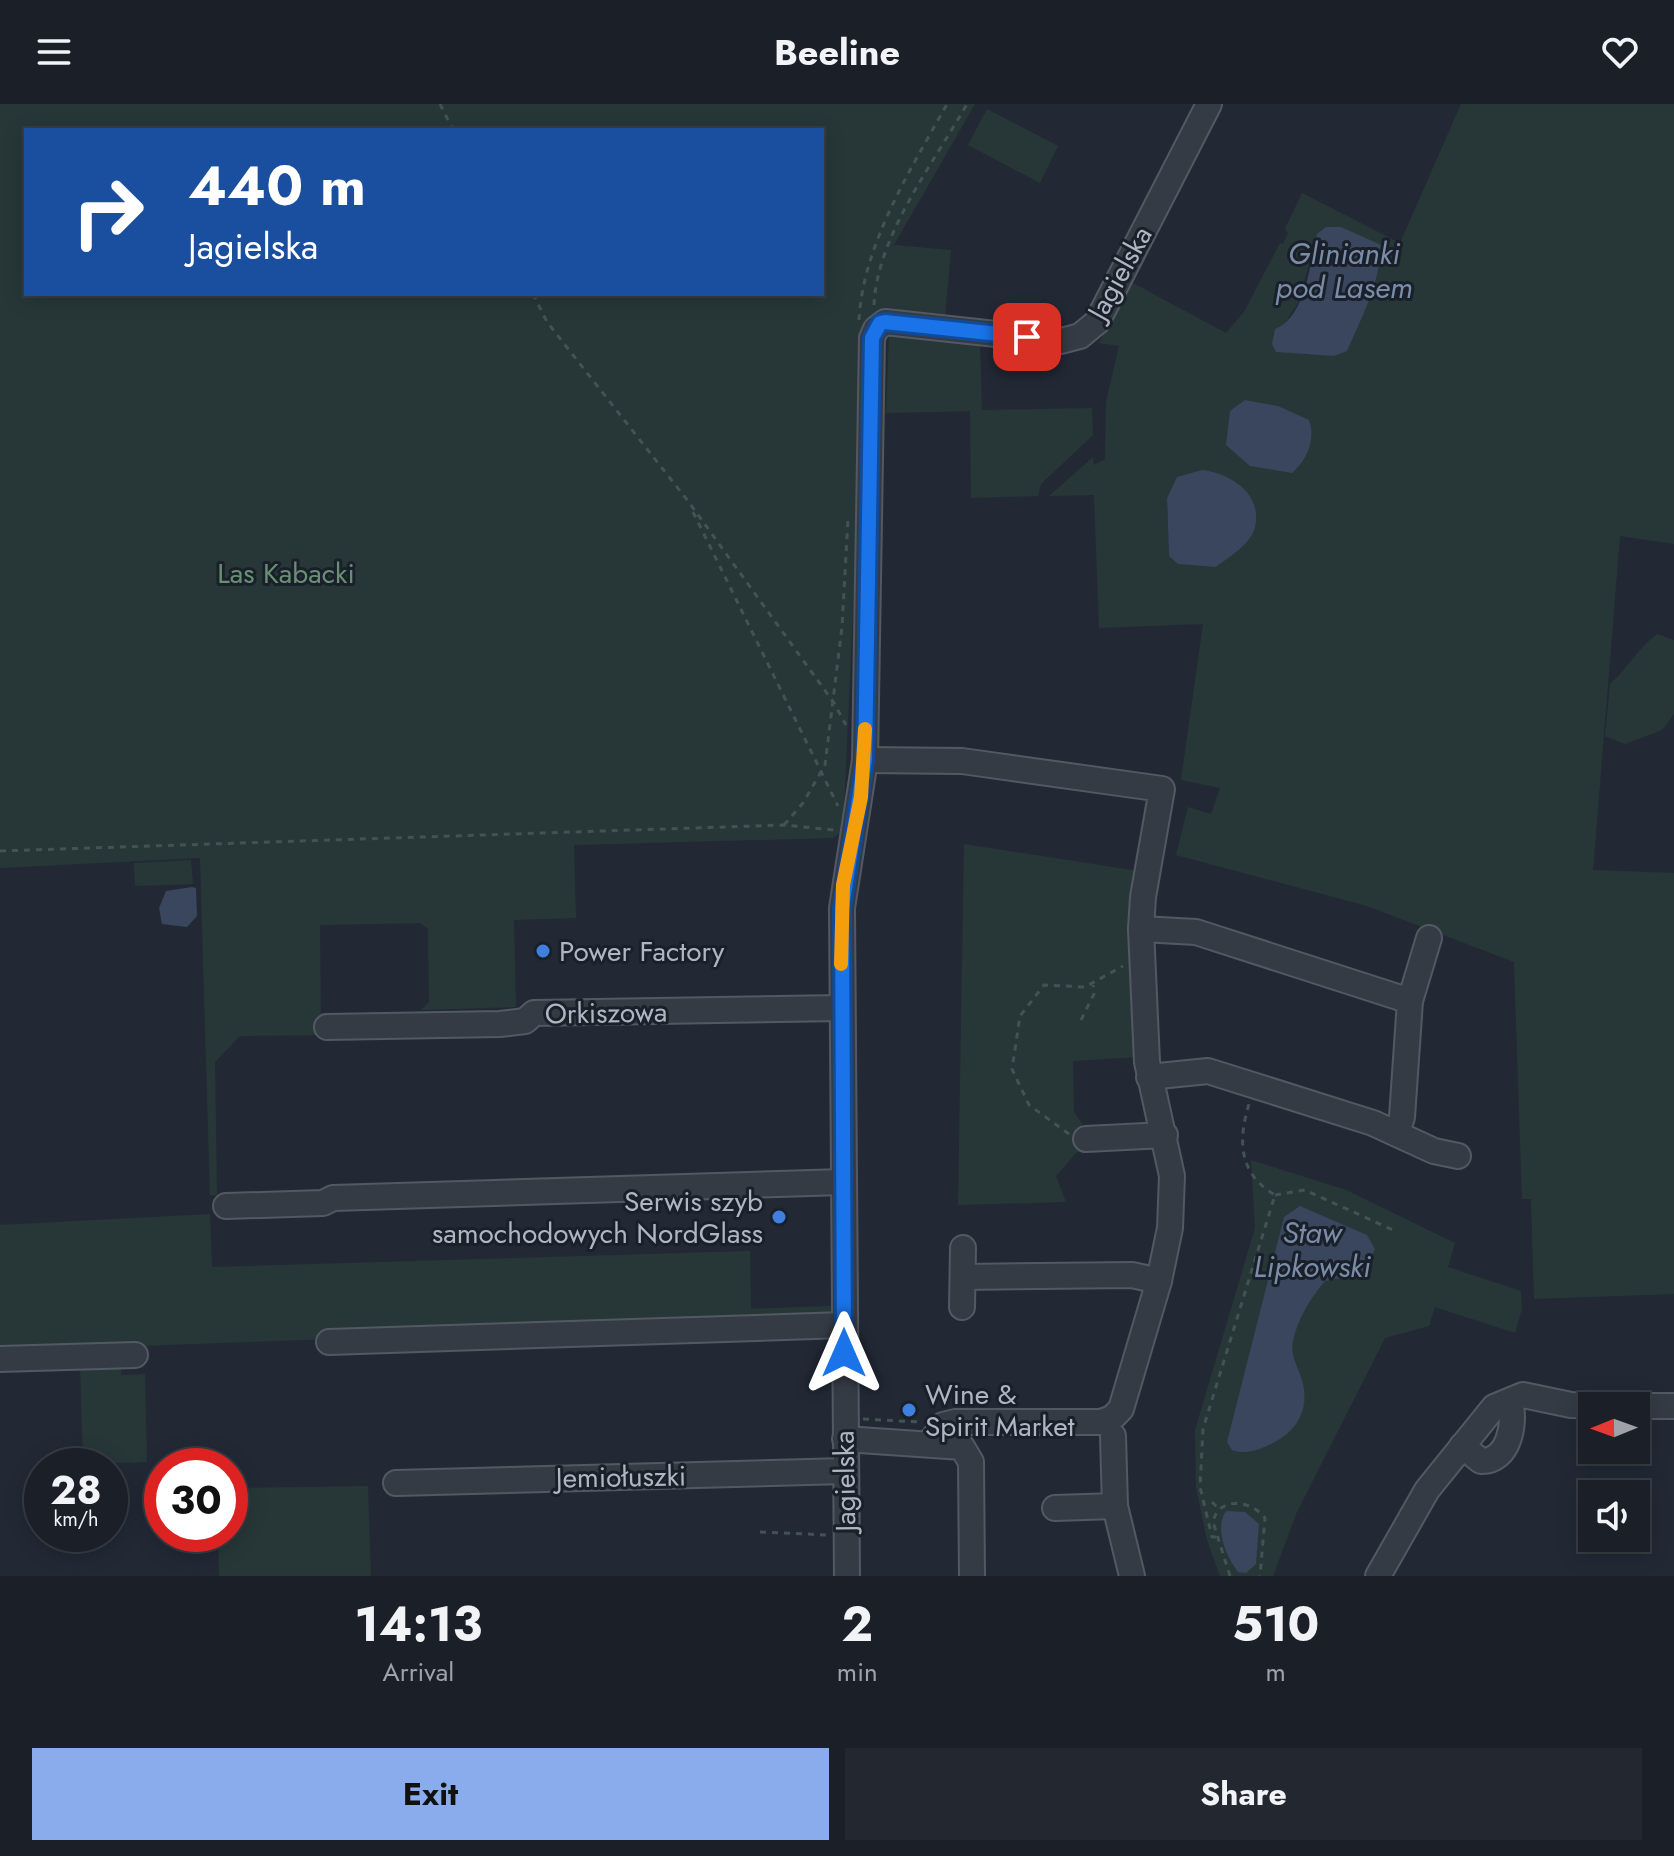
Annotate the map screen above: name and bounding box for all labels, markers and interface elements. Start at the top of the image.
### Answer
text: Beeline [774,26,900,78]
icon: menu [32,30,76,74]
icon: heart [1598,30,1642,74]
text: 440 m [188,145,366,226]
icon: right [56,160,160,264]
street label: Jagielska [1076,219,1163,331]
text: Jagielska [188,220,318,272]
water label: Glinianki pod Lasem [1275,232,1413,309]
pin [993,303,1061,371]
icon: arrive [1005,315,1049,359]
park label: Las Kabacki [217,553,355,594]
place label: Power Factory [559,931,725,972]
marker: Power Factory [534,942,552,960]
street label: Orkiszowa [544,991,668,1035]
place label: Serwis szyb samochodowych NordGlass [432,1181,763,1254]
marker: Serwis szyb samochodowych NordGlass [770,1208,788,1226]
water label: Staw Lipkowski [1254,1211,1371,1288]
position arrow [802,1311,886,1395]
place label: Wine & Spirit Market [925,1374,1075,1447]
north arrow [1578,1392,1650,1464]
map controls [1578,1392,1650,1552]
marker: Wine & Spirit Market [900,1401,918,1419]
street label: Jagielska [824,1430,866,1536]
speed limit sign: 30 [144,1448,248,1552]
street label: Jemiołuszki [551,1455,687,1499]
text: 28 [50,1461,102,1519]
button: sound [1578,1480,1650,1552]
text: km/h [53,1505,99,1534]
text: 14:13 [355,1590,482,1659]
text: 2 [841,1590,873,1659]
text: 510 [1232,1590,1319,1659]
text: Arrival [383,1653,454,1691]
text: min [837,1653,878,1691]
text: m [1266,1653,1286,1691]
button: Exit [32,1748,829,1840]
button: Share [845,1748,1642,1840]

